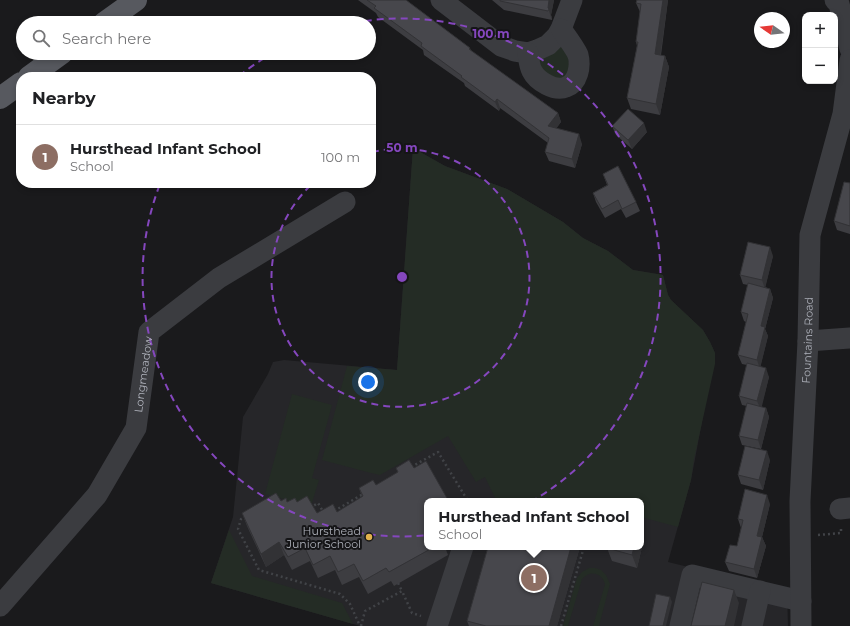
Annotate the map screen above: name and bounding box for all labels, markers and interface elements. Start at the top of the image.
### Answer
north arrow [754,12,790,48]
map controls [802,12,838,84]
button: + [802,12,838,48]
search box [16,16,376,60]
text: 100 m [473,26,509,41]
icon: search [30,27,52,49]
text: Search here [62,29,151,48]
button: − [802,48,838,84]
text: Nearby [32,88,96,108]
text: Hursthead Infant School [70,139,261,158]
text: 50 m [386,140,418,155]
text: 1 [42,149,48,165]
text: 100 m [321,149,360,165]
text: School [70,158,114,174]
centre of rings [395,270,409,284]
street label: Fountains Road [799,297,816,384]
street label: Longmeadow [131,335,155,413]
your location [358,372,378,392]
popup [424,498,644,550]
text: Hursthead Infant School [438,507,630,526]
place label: Hursthead Junior School [285,524,361,551]
text: School [438,526,482,542]
marker: Hursthead Junior School [364,532,374,542]
pin: 1 [521,563,547,593]

